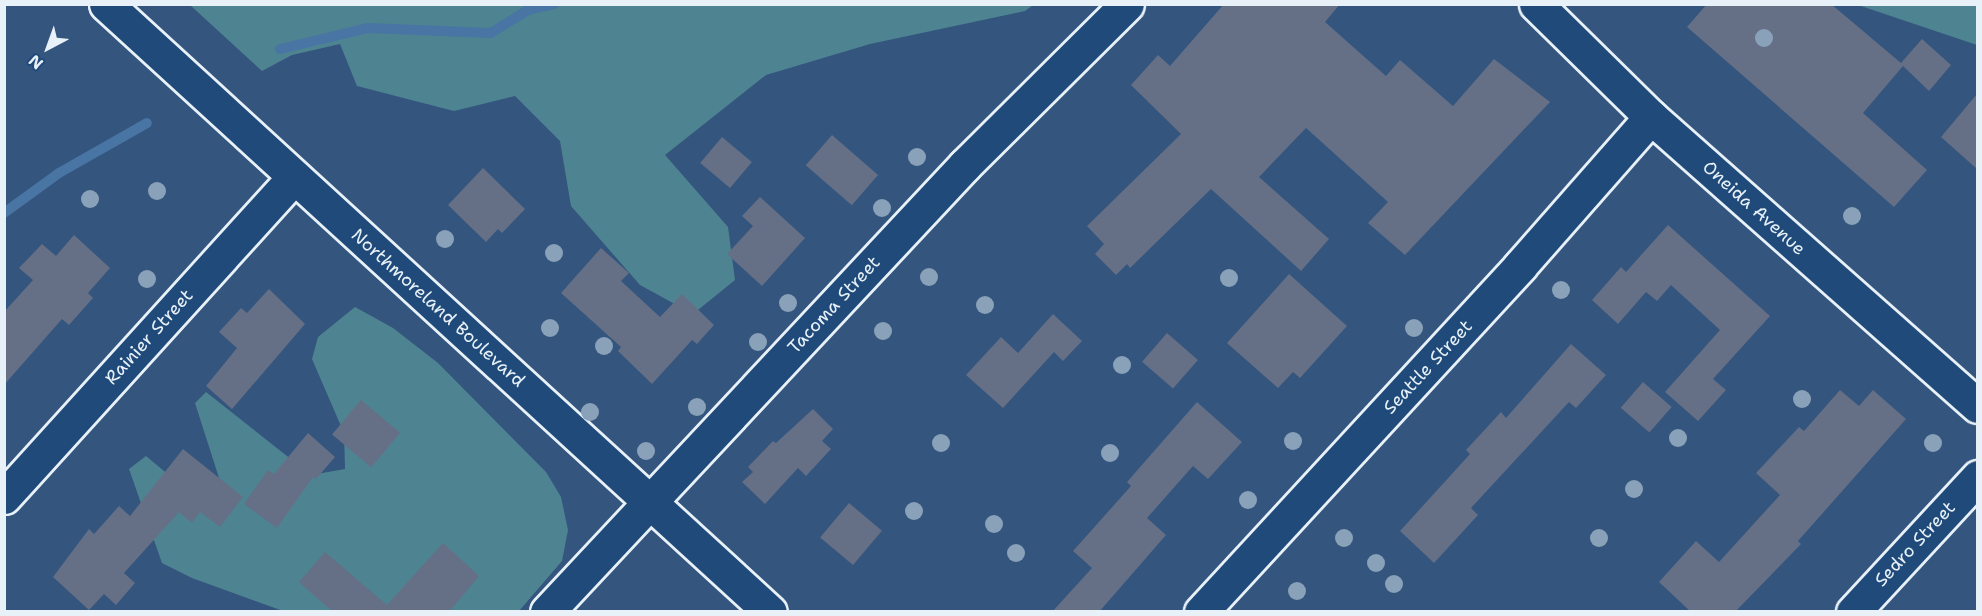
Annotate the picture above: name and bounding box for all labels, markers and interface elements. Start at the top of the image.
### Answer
north arrow [18,18,78,78]
text: N [24,50,48,74]
street label: Oneida Avenue [1698,156,1810,260]
street label: Northmoreland Boulevard [347,224,529,392]
street label: Tacoma Street [783,252,885,358]
street label: Rainier Street [100,285,198,389]
street label: Seattle Street [1379,316,1477,418]
street label: Sedro Street [1870,497,1960,591]

